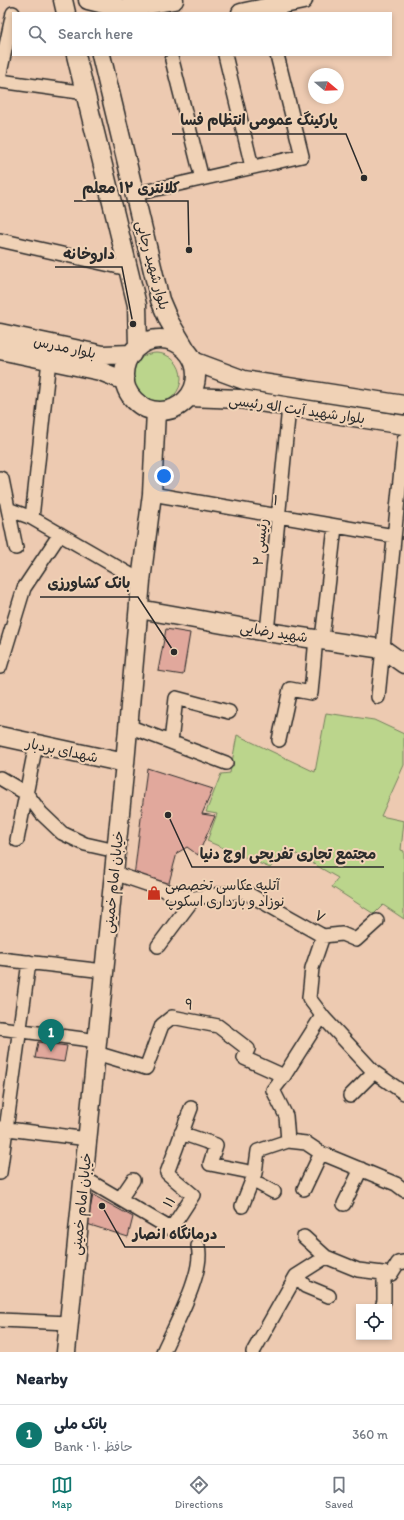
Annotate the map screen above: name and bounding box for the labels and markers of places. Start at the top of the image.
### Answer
callout: پارکینگ عمومی انتظام فسا [172,107,346,134]
callout: کلانتری ۱۲ معلم [74,174,188,201]
callout: داروخانه [55,240,122,267]
callout: بانک کشاورزی [40,570,138,597]
callout: مجتمع تجاری تفریحی اوج دنیا [192,840,384,867]
place label: آتلیه عکاسی تخصصی نوزاد و بارداری اسکوپ [165,877,284,911]
shop icon: آتلیه عکاسی تخصصی نوزاد و بارداری اسکوپ [146,885,162,901]
pin: 1 [38,1019,64,1052]
callout: درمانگاه انصار [125,1220,225,1247]

